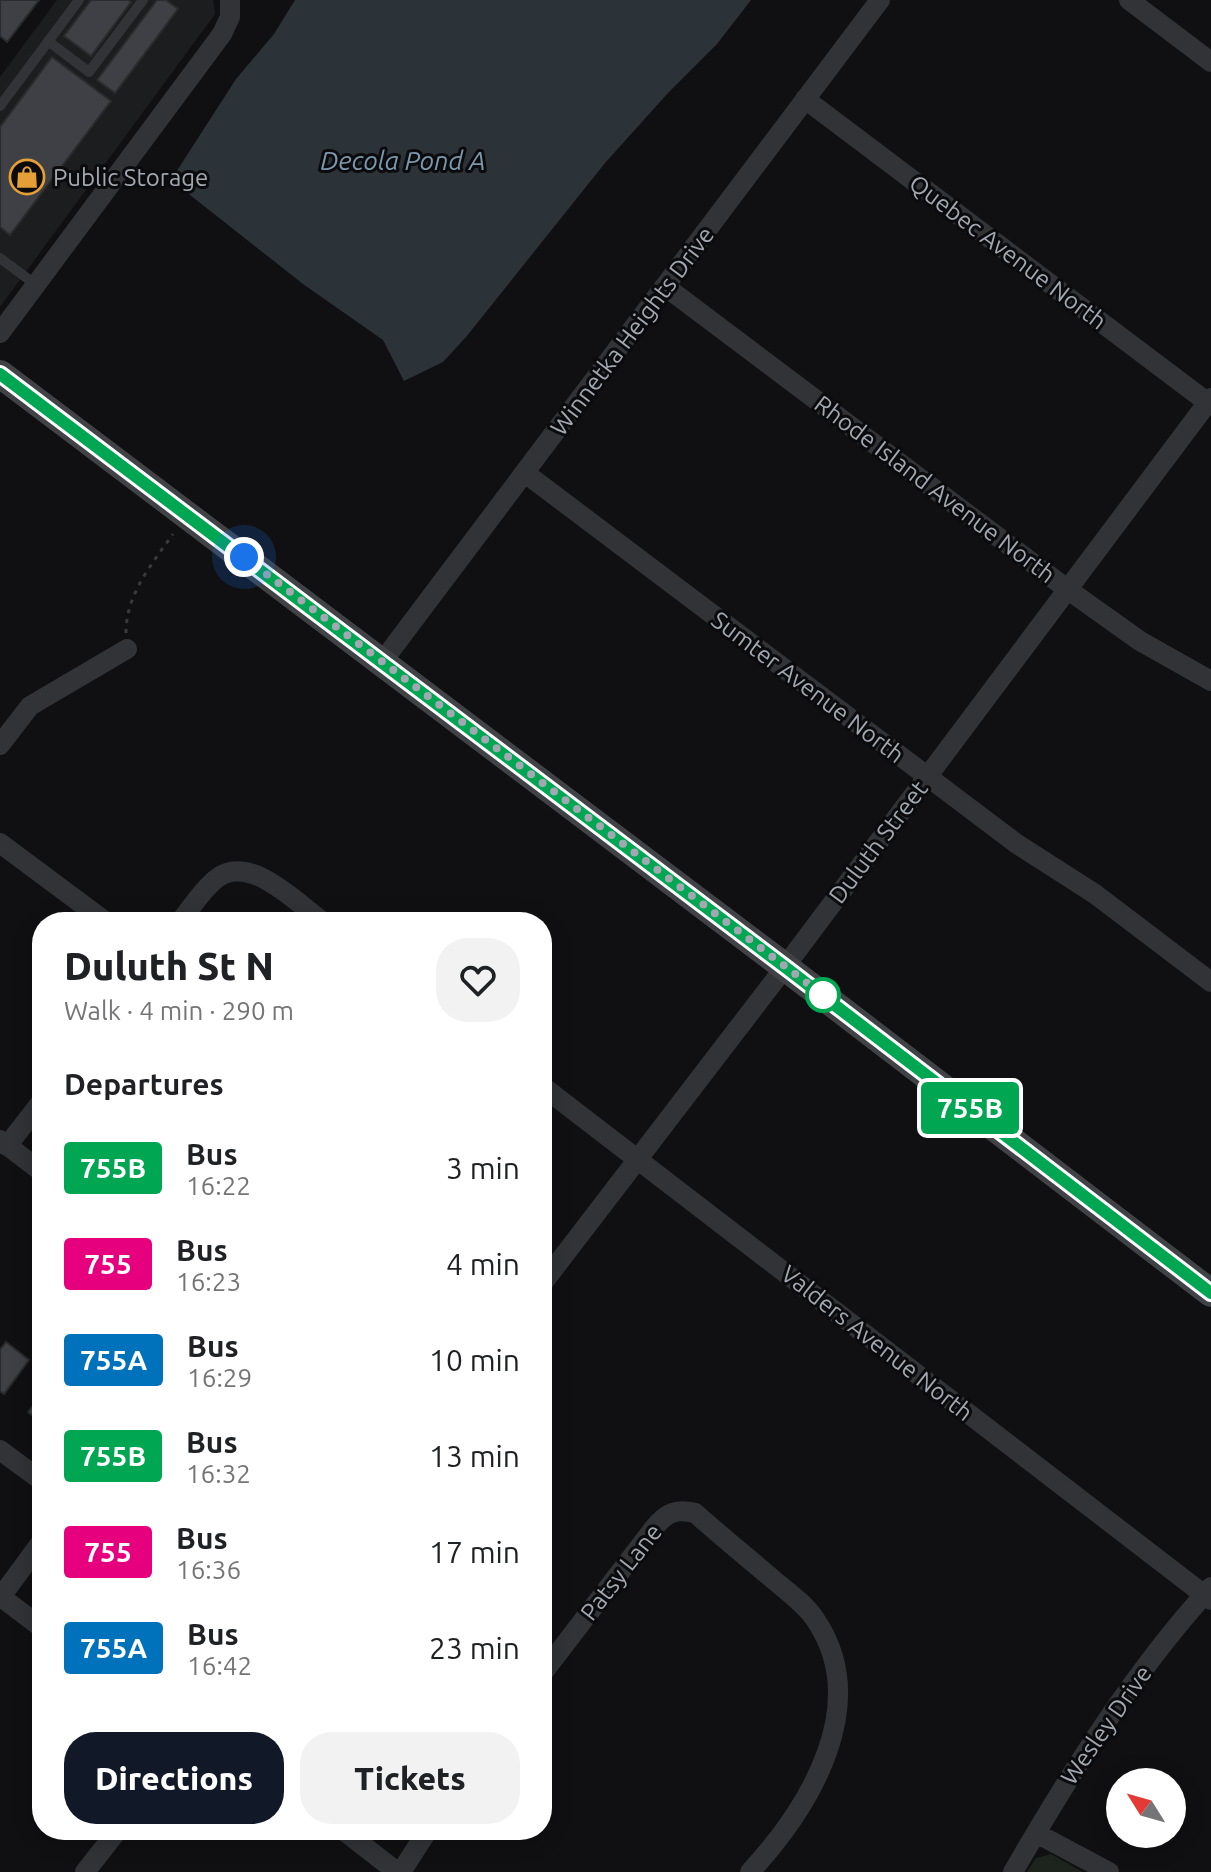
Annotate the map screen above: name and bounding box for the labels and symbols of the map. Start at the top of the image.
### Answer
water label: Decola Pond A [320,146,486,175]
shop icon: Public Storage [8,158,46,196]
place label: Public Storage [53,164,208,191]
street label: Quebec Avenue North [904,169,1112,335]
street label: Winnetka Heights Drive [545,221,719,441]
street label: Rhode Island Avenue North [810,390,1060,588]
your location [224,537,264,577]
street label: Sumter Avenue North [706,606,910,768]
street label: Duluth Street [823,775,933,909]
unlabelled marker [806,978,840,1012]
line badge: 755B [914,1082,1026,1134]
street label: Valders Avenue North [776,1260,978,1426]
street label: Patsy Lane [575,1518,667,1626]
street label: Wesley Drive [1055,1660,1157,1790]
north arrow [1106,1768,1186,1848]

